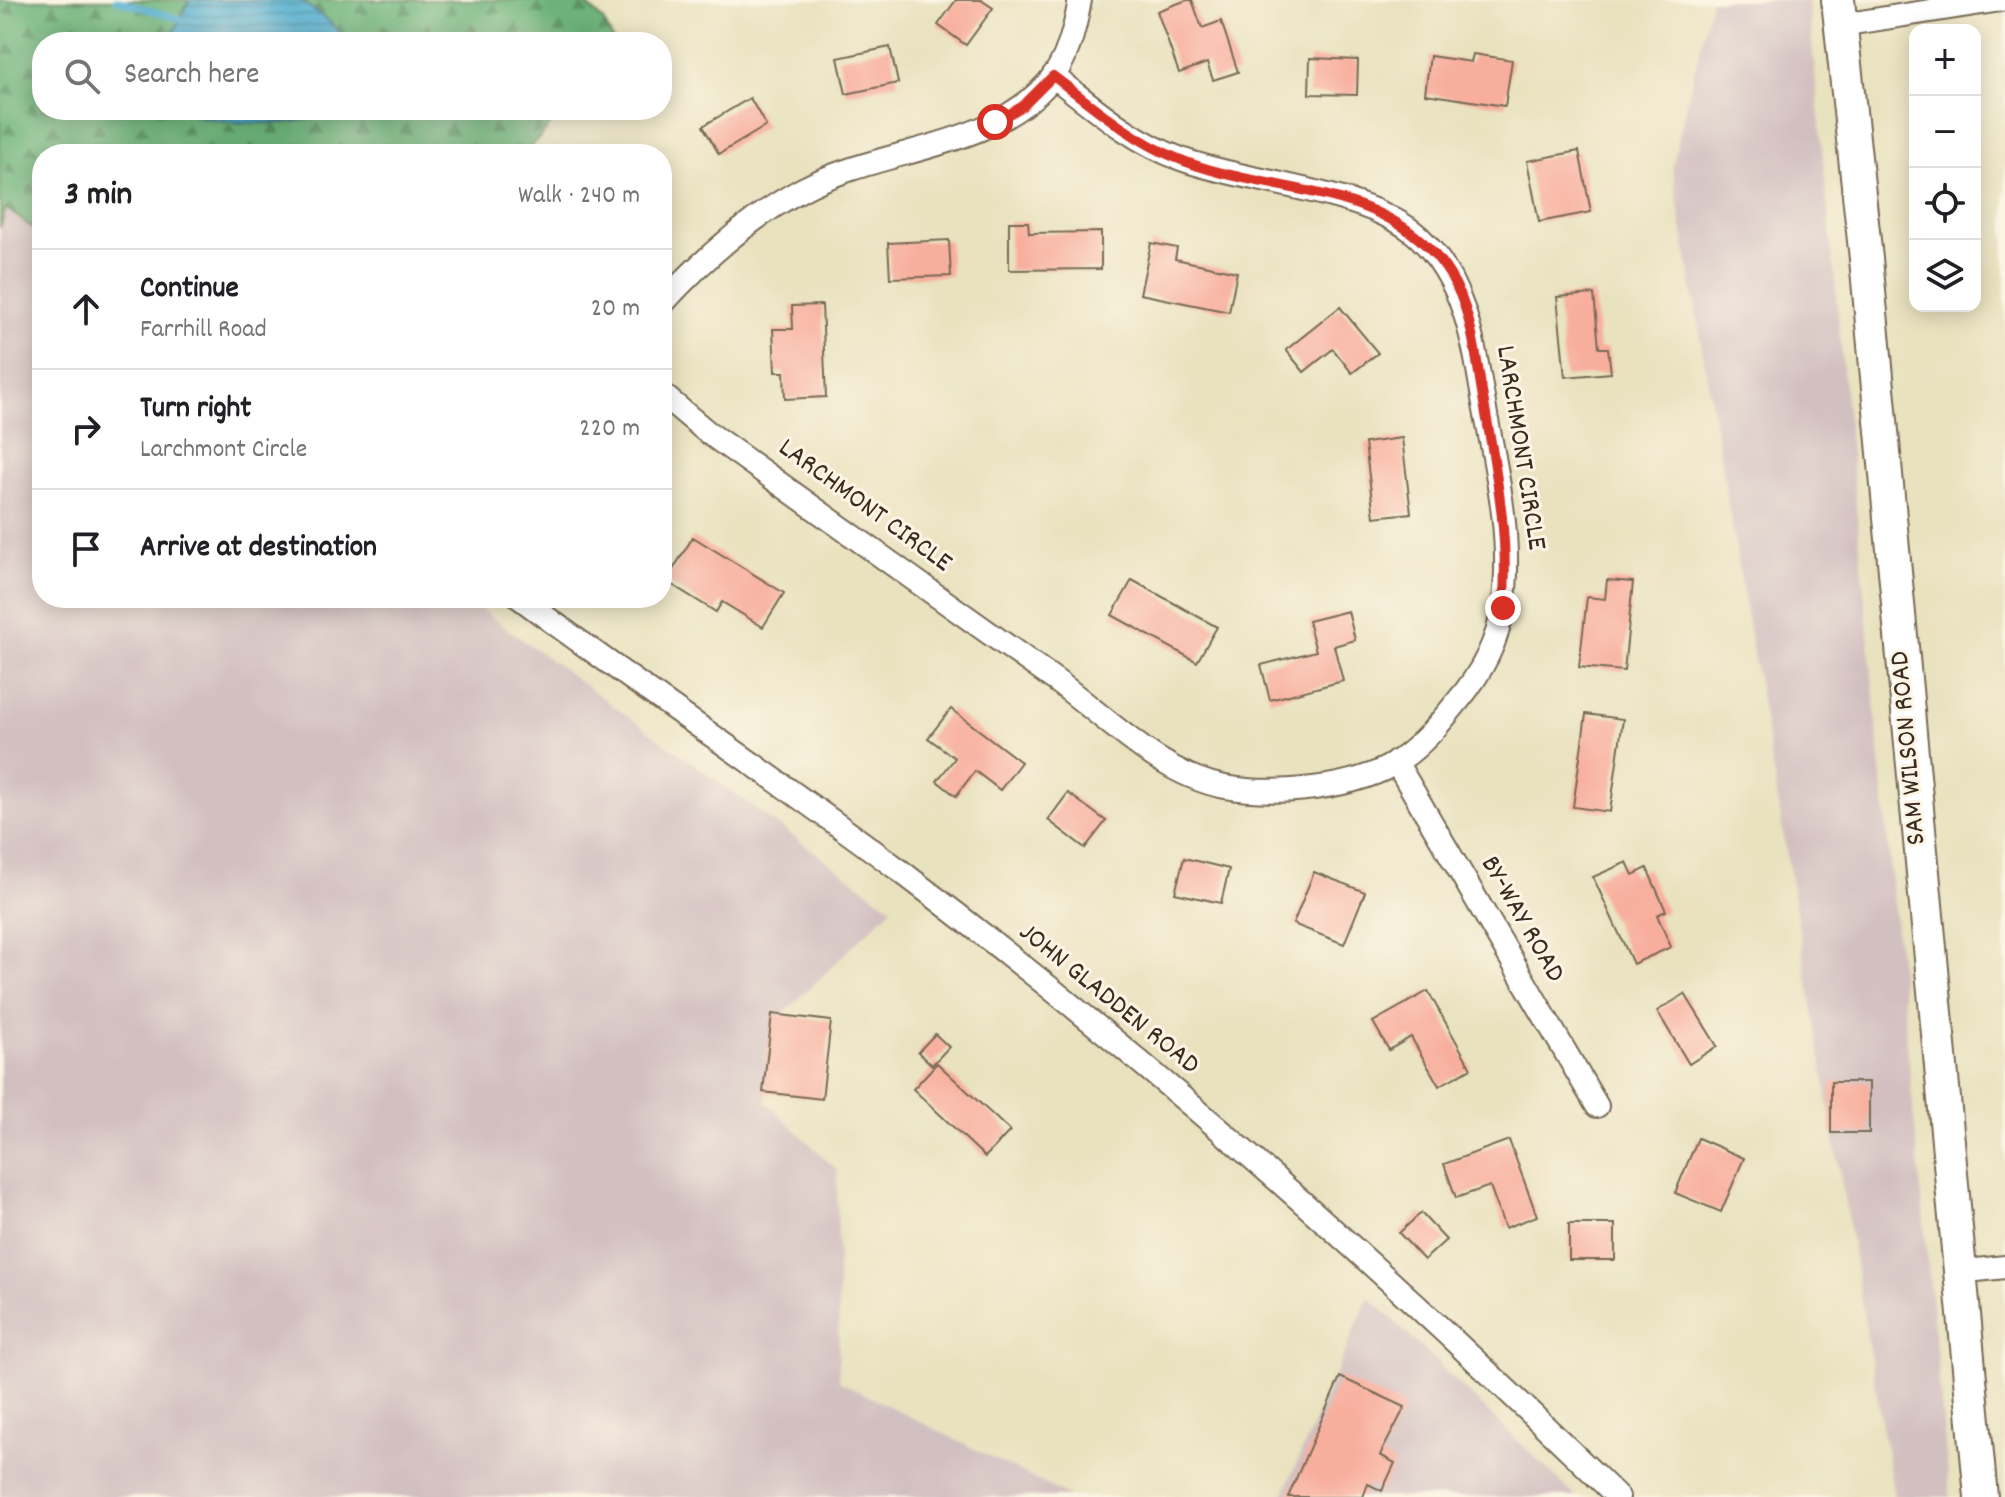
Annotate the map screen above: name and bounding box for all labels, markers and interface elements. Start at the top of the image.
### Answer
map controls [1909,24,1981,312]
button: + [1909,24,1981,96]
search box [32,32,672,120]
icon: search [60,54,104,98]
text: Search here [124,55,260,98]
button: − [1909,96,1981,168]
route start [977,104,1013,140]
button: locate [1909,168,1981,240]
text: 3 min [64,172,132,221]
text: Walk · 240 m [518,178,640,215]
button: layers [1909,240,1981,312]
text: Continue [140,269,239,312]
icon: ahead [64,287,108,331]
text: 20 m [591,291,640,328]
text: Farrhill Road [140,312,267,349]
street label: LARCHMONT CIRCLE [1483,343,1555,553]
text: Turn right [140,389,251,432]
icon: right [64,407,108,451]
text: 220 m [579,411,640,448]
street label: LARCHMONT CIRCLE [769,430,960,584]
text: Larchmont Circle [140,432,307,469]
icon: arrive [64,527,108,571]
text: Arrive at destination [140,528,377,571]
route end [1485,590,1521,626]
street label: SAM WILSON ROAD [1882,649,1938,847]
street label: BY-WAY ROAD [1469,849,1573,991]
street label: JOHN GLADDEN ROAD [1009,914,1207,1086]

